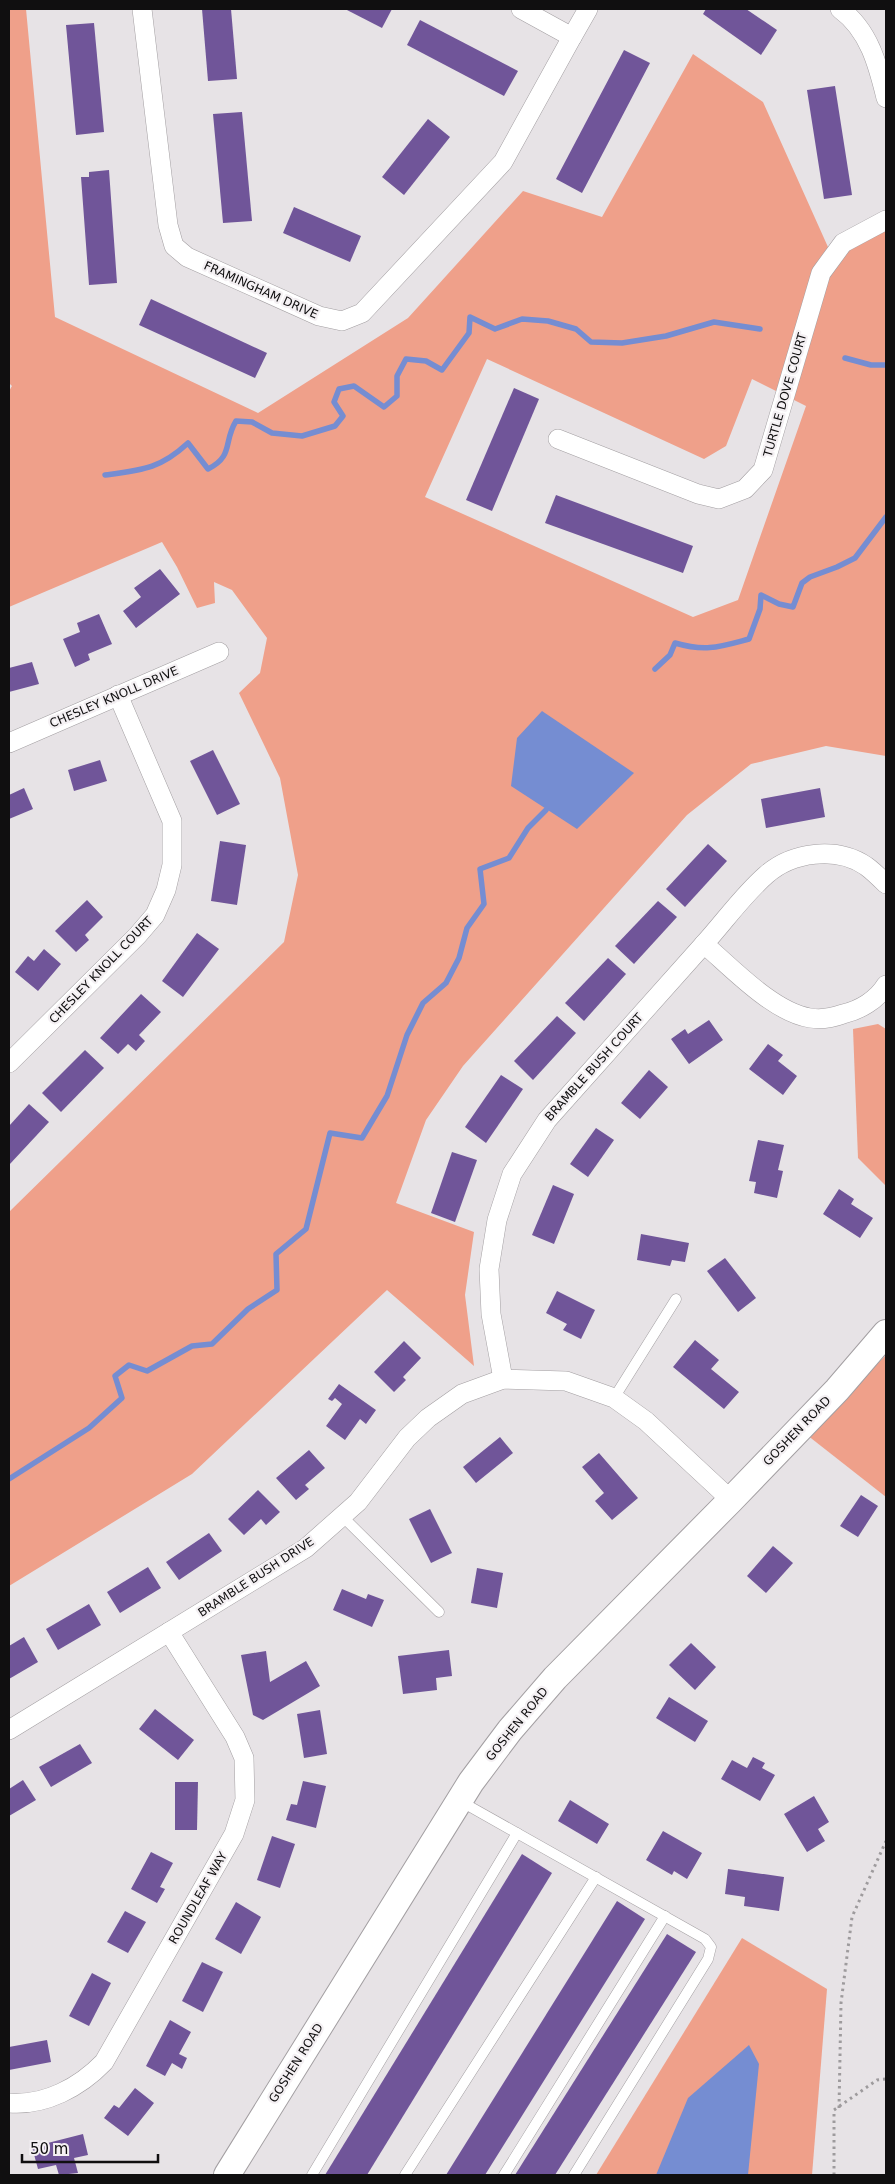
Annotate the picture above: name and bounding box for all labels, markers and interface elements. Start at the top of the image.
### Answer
street label: FRAMINGHAM DRIVE [202,258,320,322]
street label: TURTLE DOVE COURT [760,331,810,460]
street label: CHESLEY KNOLL DRIVE [48,664,180,730]
street label: CHESLEY KNOLL COURT [46,913,156,1026]
street label: BRAMBLE BUSH COURT [542,1010,646,1124]
street label: GOSHEN ROAD [760,1393,834,1469]
street label: BRAMBLE BUSH DRIVE [195,1534,317,1620]
street label: GOSHEN ROAD [483,1684,551,1764]
street label: ROUNDLEAF WAY [166,1849,230,1946]
street label: GOSHEN ROAD [266,2021,326,2105]
scale bar [22,2132,159,2164]
text: 50 m [30,2140,68,2158]

